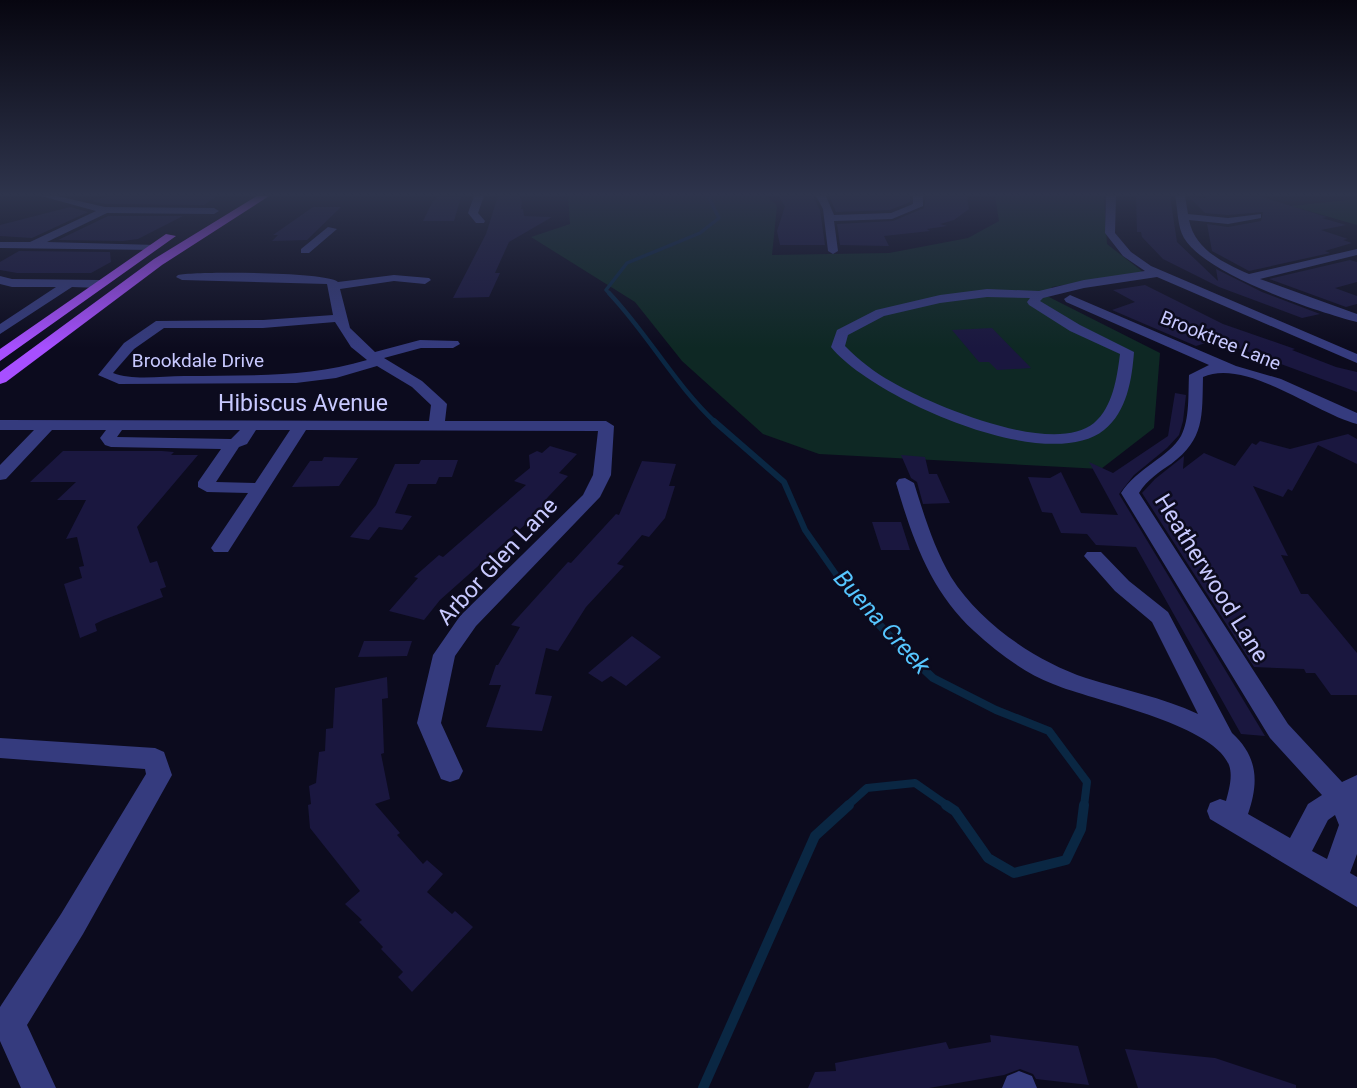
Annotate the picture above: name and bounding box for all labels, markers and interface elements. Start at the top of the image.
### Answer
street label: Brooktree Lane [1157,306,1284,375]
street label: Brookdale Drive [132,349,264,372]
street label: Hibiscus Avenue [218,390,388,417]
street label: Heatherwood Lane [1149,489,1274,667]
street label: Arbor Glen Lane [432,492,563,631]
water label: Buena Creek [828,564,937,681]

